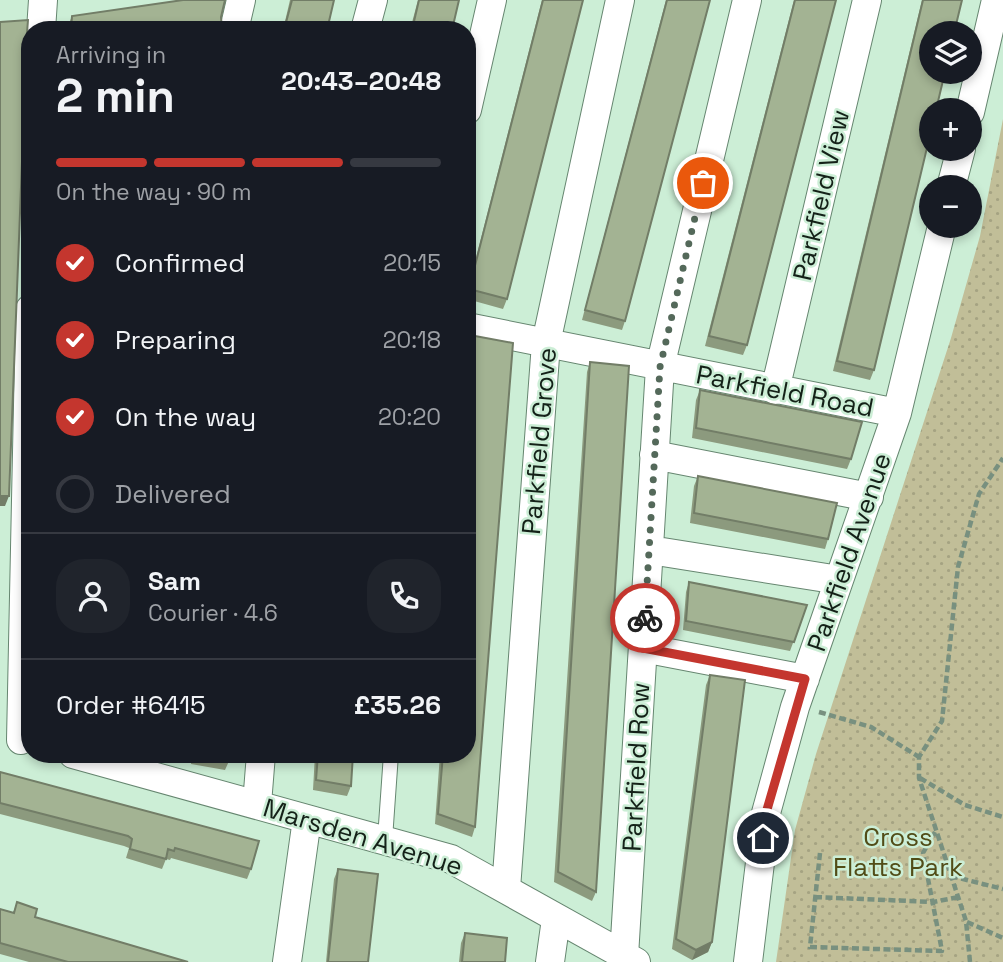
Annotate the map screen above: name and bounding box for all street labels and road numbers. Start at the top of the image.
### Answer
street label: Parkfield View [785,106,857,284]
street label: Parkfield Grove [514,346,564,536]
street label: Parkfield Road [693,357,877,425]
street label: Parkfield Avenue [799,448,899,656]
street label: Parkfield Row [615,681,657,853]
street label: Marsden Avenue [259,790,467,884]

